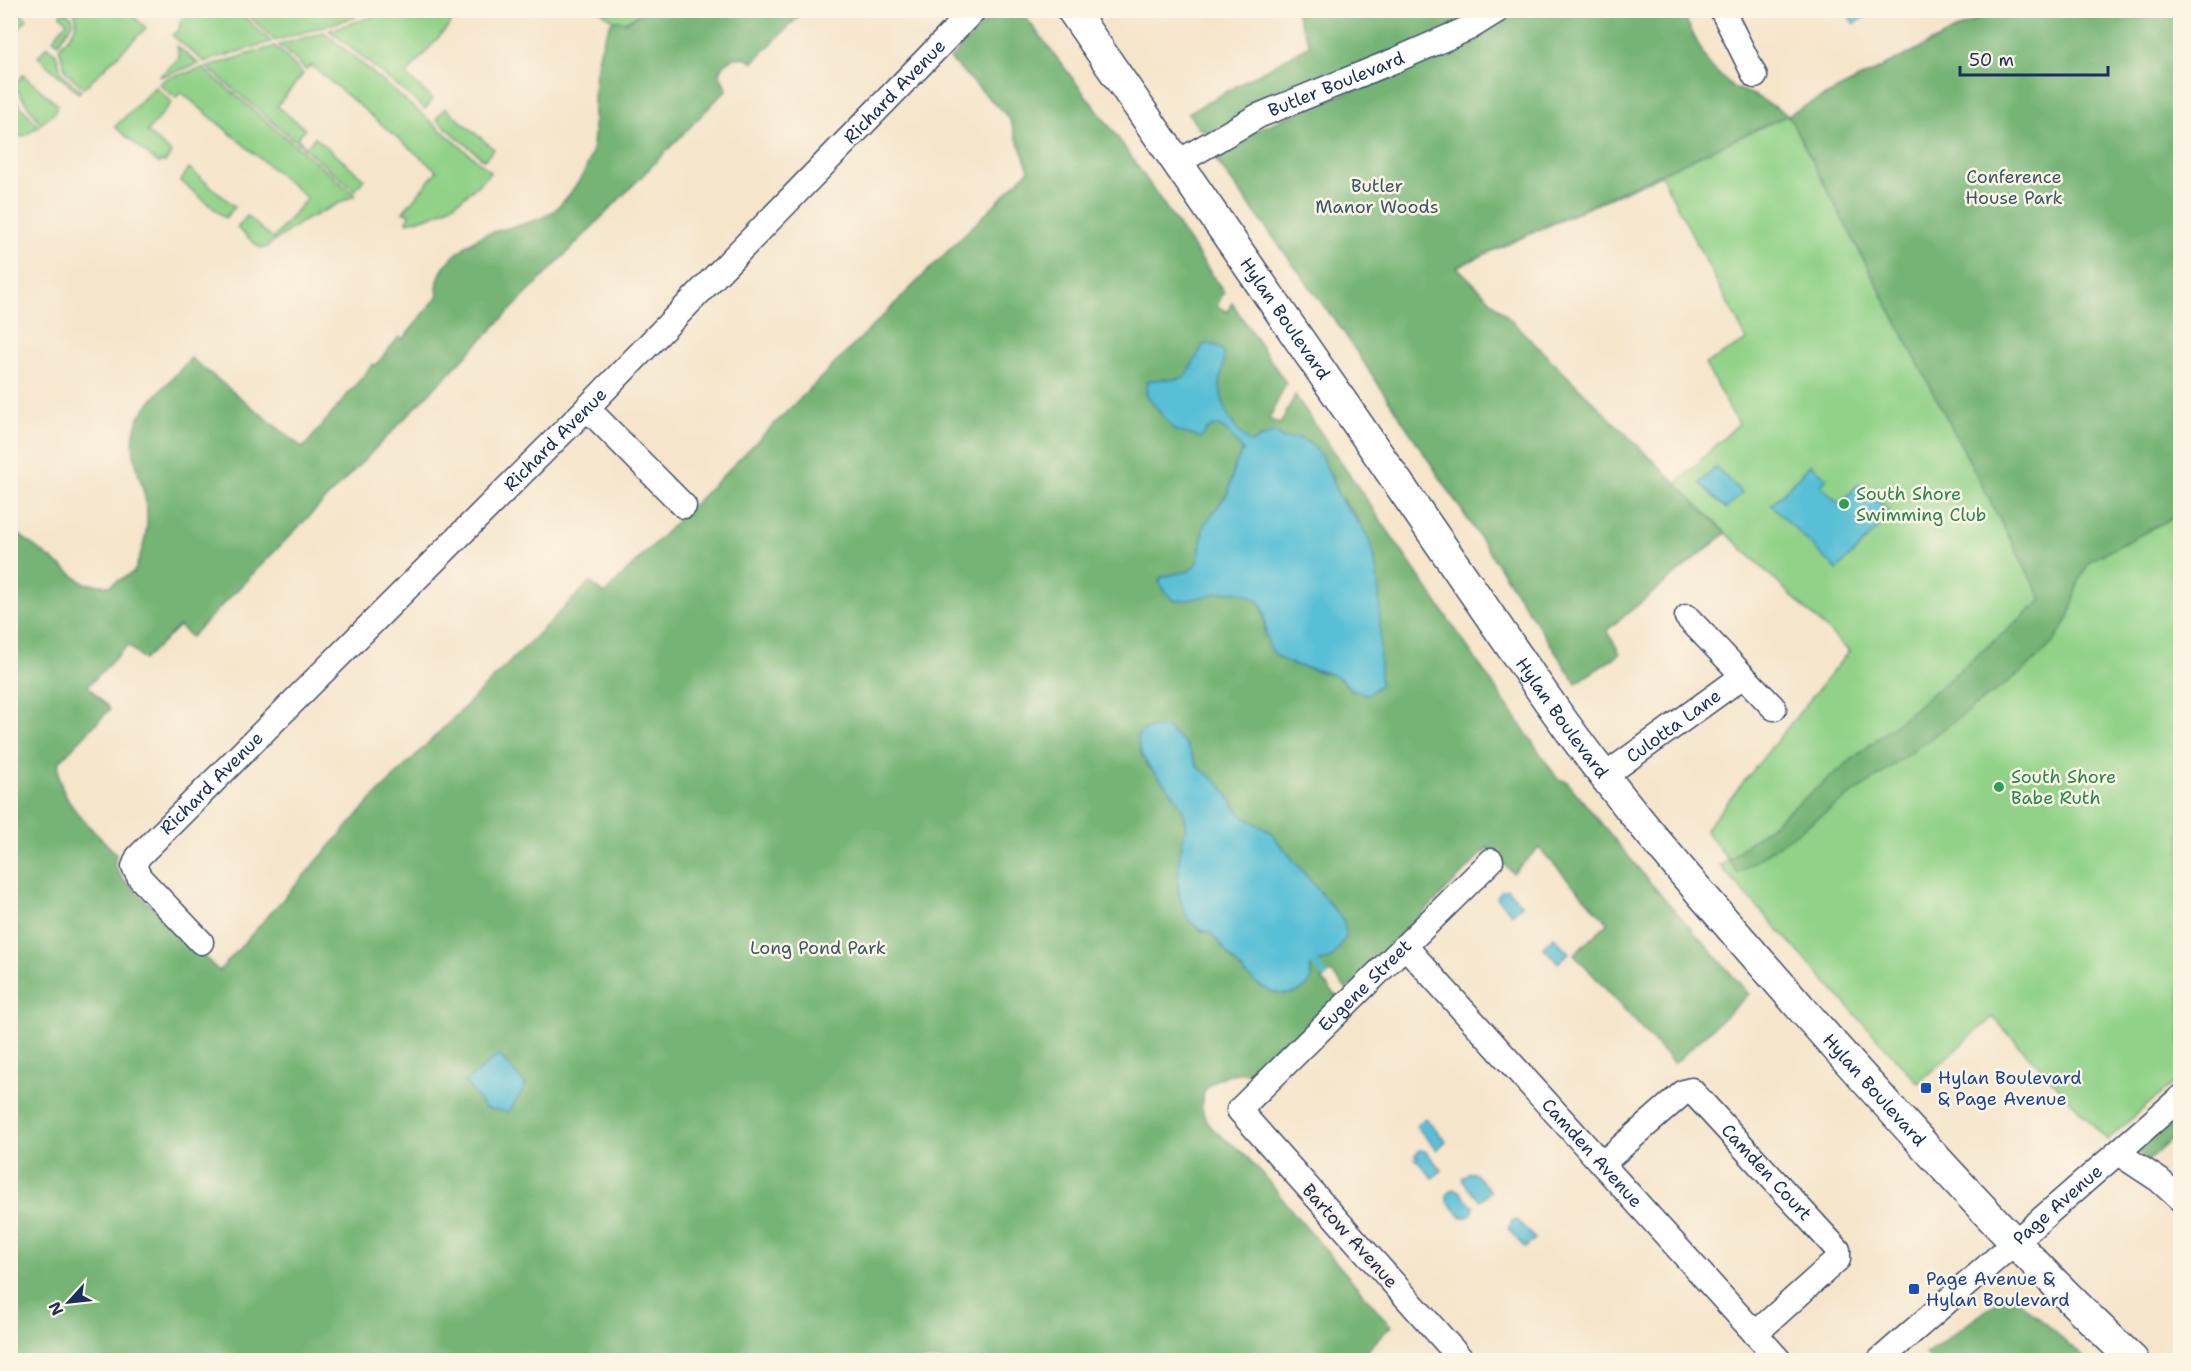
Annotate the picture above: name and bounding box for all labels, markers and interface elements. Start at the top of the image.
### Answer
street label: Richard Avenue [838,34,951,149]
scale bar [1960,39,2108,77]
street label: Butler Boulevard [1265,46,1408,123]
text: 50 m [1969,48,2014,72]
park label: Conference House Park [1965,165,2063,210]
park label: Butler Manor Woods [1315,174,1439,219]
street label: Hylan Boulevard [1234,253,1336,385]
street label: Richard Avenue [499,383,612,496]
place label: South Shore Swimming Club [1856,482,1986,527]
marker: South Shore Swimming Club [1837,497,1851,511]
street label: Hylan Boulevard [1510,653,1614,783]
street label: Culotta Lane [1621,684,1726,768]
street label: Richard Avenue [155,726,269,840]
place label: South Shore Babe Ruth [2011,765,2116,810]
marker: South Shore Babe Ruth [1992,780,2006,794]
street label: Eugene Street [1313,934,1417,1037]
park label: Long Pond Park [750,936,886,960]
street label: Hylan Boulevard [1817,1029,1931,1151]
place label: Hylan Boulevard & Page Avenue [1938,1066,2082,1111]
marker: Hylan Boulevard & Page Avenue [1919,1081,1933,1095]
street label: Camden Avenue [1536,1093,1648,1213]
street label: Camden Court [1716,1119,1817,1226]
street label: Page Avenue [2008,1159,2108,1250]
street label: Bartow Avenue [1297,1179,1403,1293]
place label: Page Avenue & Hylan Boulevard [1926,1267,2070,1312]
north arrow [39,1272,99,1332]
marker: Page Avenue & Hylan Boulevard [1907,1282,1921,1296]
text: N [44,1298,68,1319]

